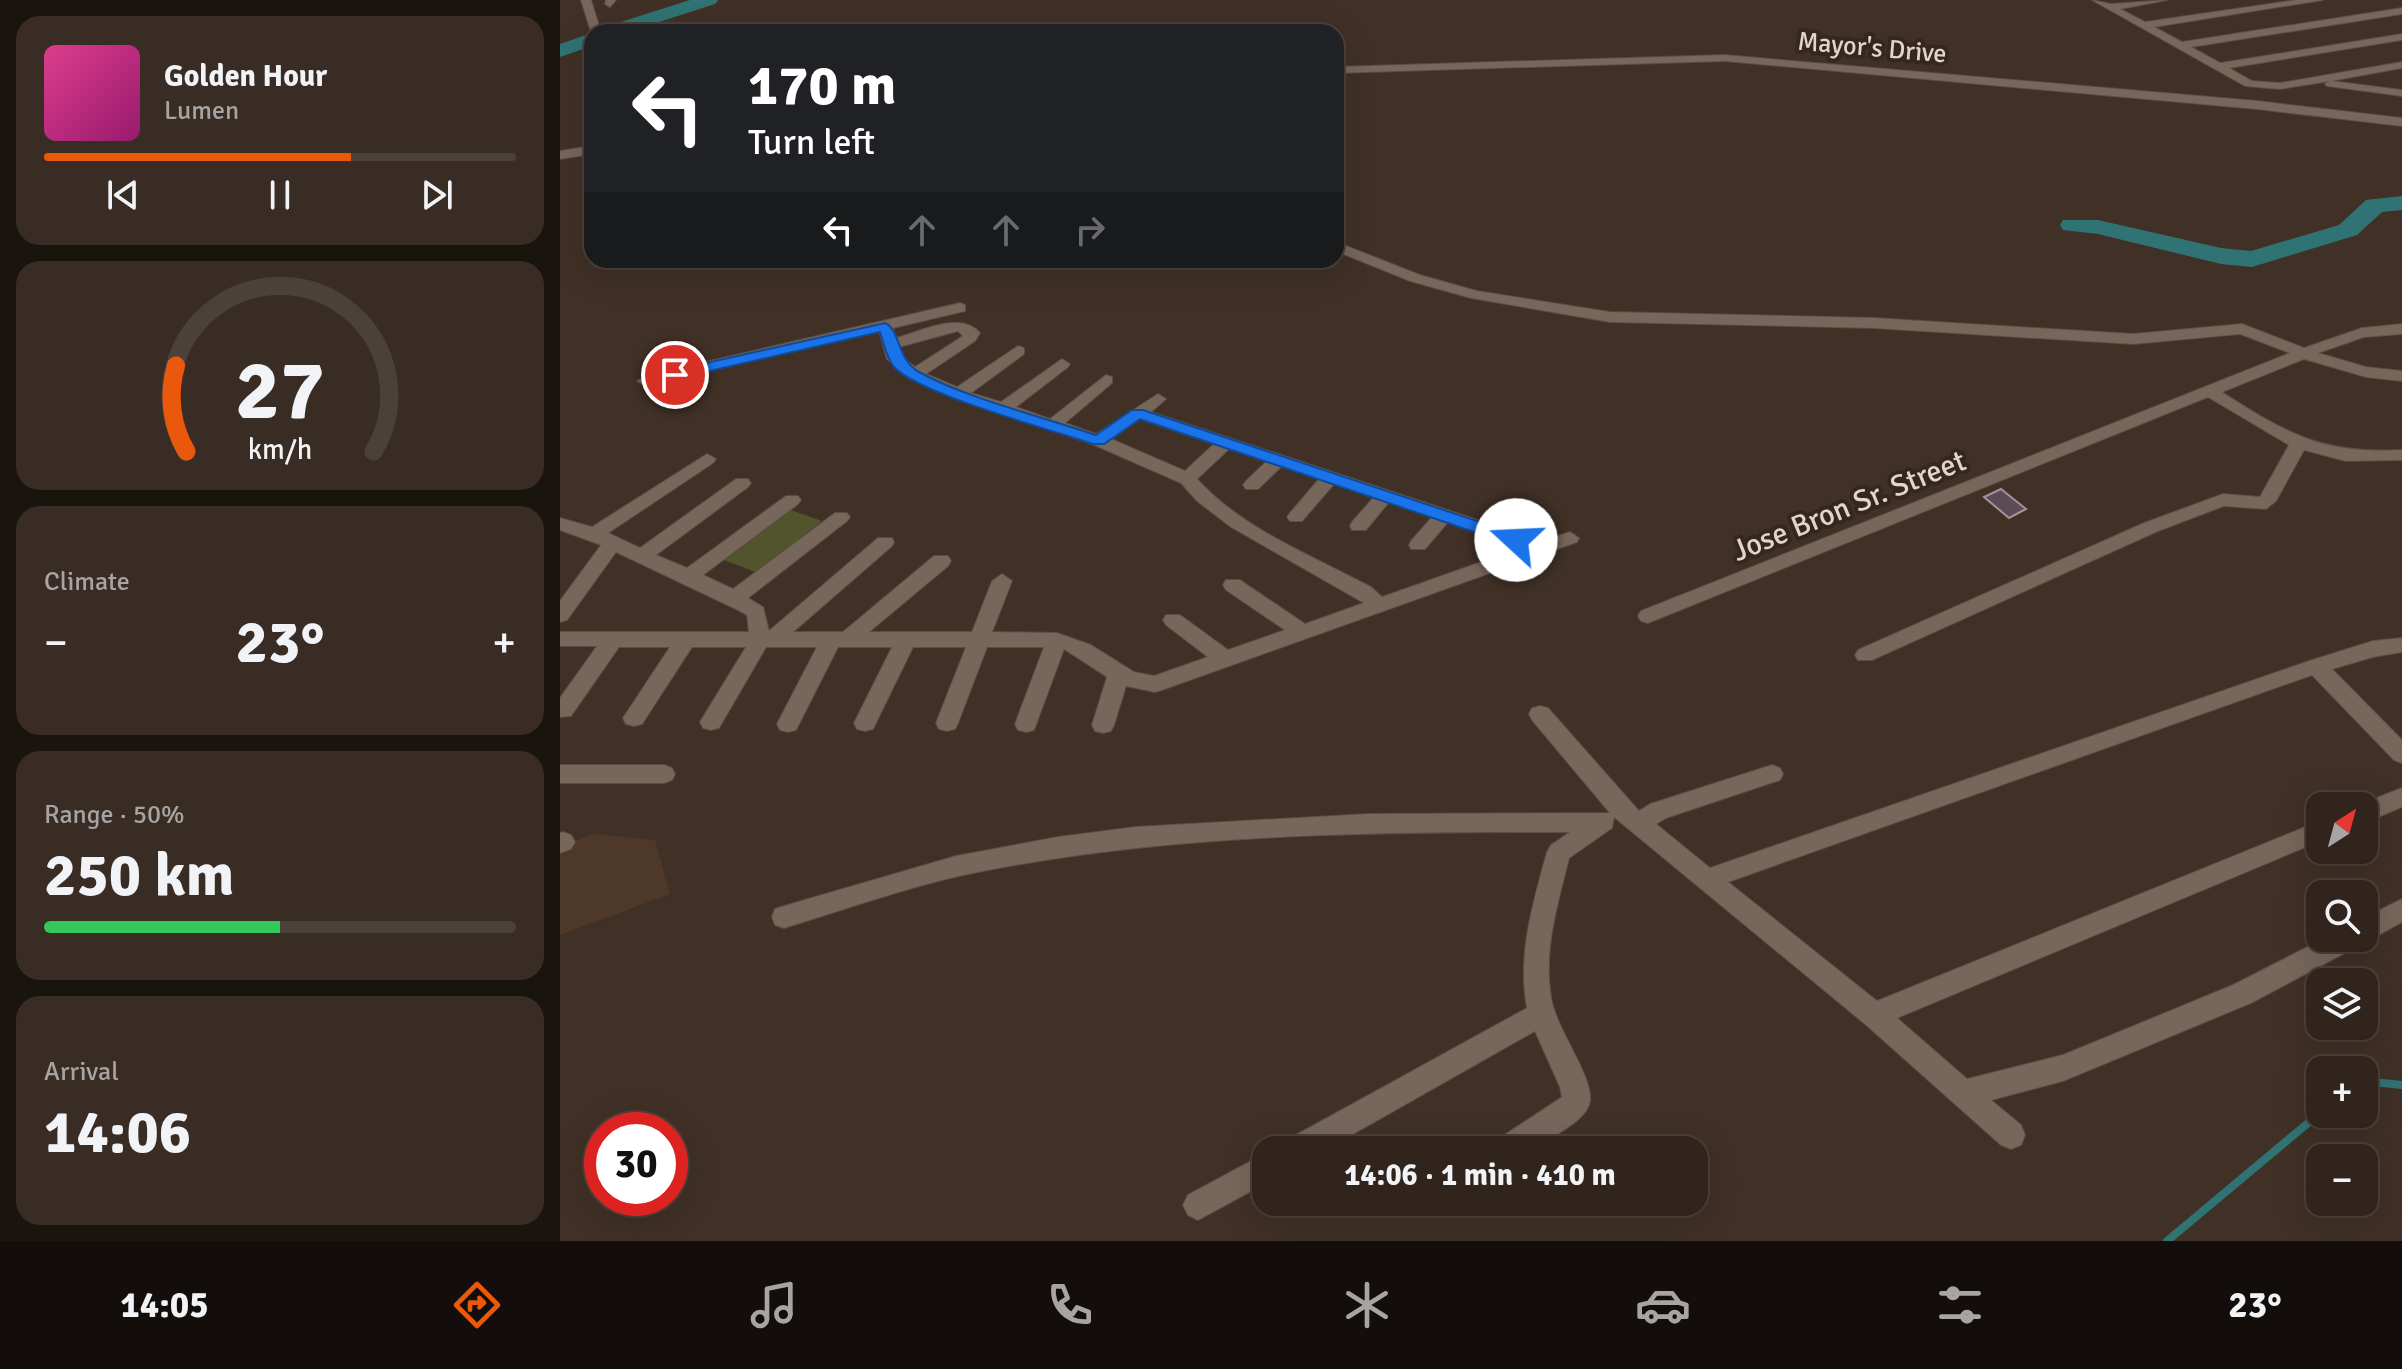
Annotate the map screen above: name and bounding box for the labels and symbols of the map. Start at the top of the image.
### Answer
street label: Mayor's Drive [1796,26,1948,70]
pin [641,341,709,409]
street label: Jose Bron Sr. Street [1727,442,1971,570]
position arrow [1474,498,1558,582]
north arrow [2306,792,2378,864]
speed limit sign: 30 [584,1112,688,1216]

